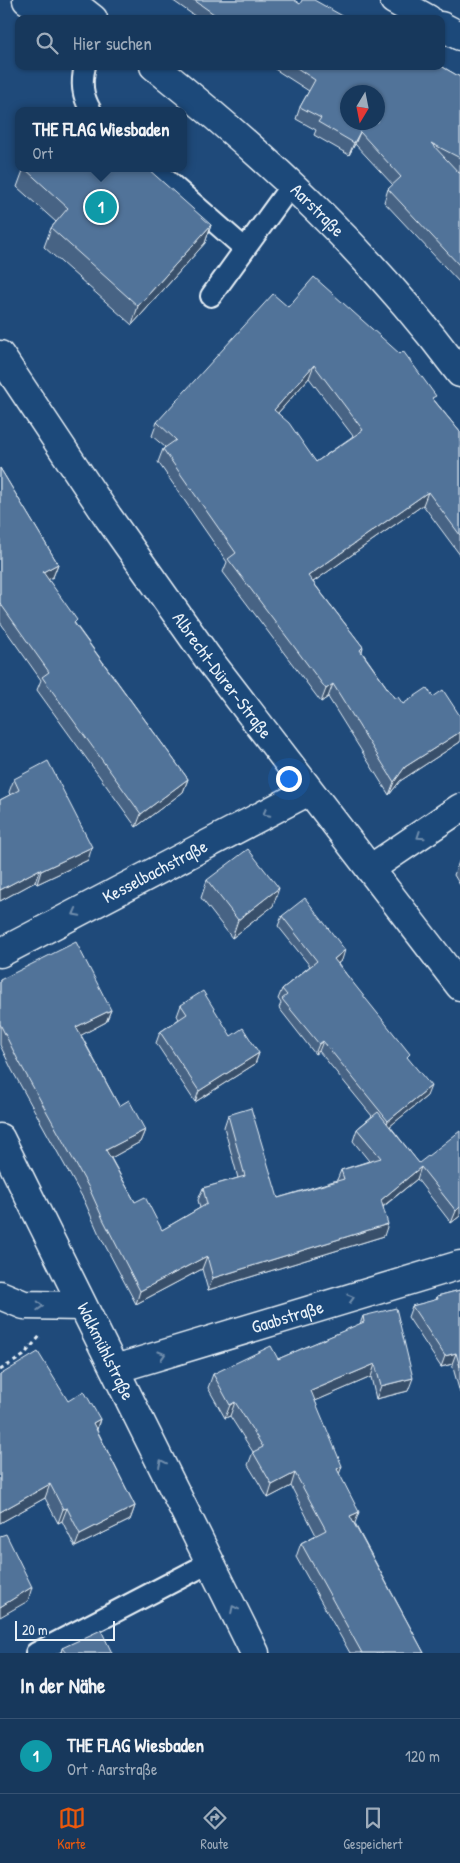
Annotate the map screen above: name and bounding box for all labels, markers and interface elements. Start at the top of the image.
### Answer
search box [15,15,445,70]
icon: search [33,29,61,57]
text: Hier suchen [73,30,152,56]
north arrow [340,85,385,130]
popup [15,107,187,172]
text: THE FLAG Wiesbaden [32,116,170,142]
text: Ort [32,142,53,164]
street label: Aarstraße [285,178,350,242]
pin: 1 [85,188,117,226]
street label: Albrecht-Dürer-Straße [167,607,278,744]
your location [276,766,302,792]
one-way arrow [262,807,271,817]
one-way arrow [416,829,425,839]
street label: Kesselbachstraße [98,833,212,909]
one-way arrow [72,907,81,917]
one-way arrow [347,1293,355,1303]
street label: Gaabstraße [248,1294,326,1339]
street label: Walkmühlstraße [71,1298,141,1404]
one-way arrow [36,1300,44,1311]
one-way arrow [158,1350,166,1360]
one-way arrow [158,1460,168,1469]
one-way arrow [230,1605,240,1614]
scale bar [15,1618,115,1641]
text: 20 m [22,1620,48,1639]
text: In der Nähe [20,1671,105,1700]
text: THE FLAG Wiesbaden [67,1732,204,1758]
text: 1 [33,1745,39,1767]
text: 120 m [405,1745,440,1767]
text: Ort · Aarstraße [67,1758,157,1780]
tab: Karte [57,1804,86,1853]
tab: Route [201,1804,229,1853]
tab: Gespeichert [343,1804,403,1853]

